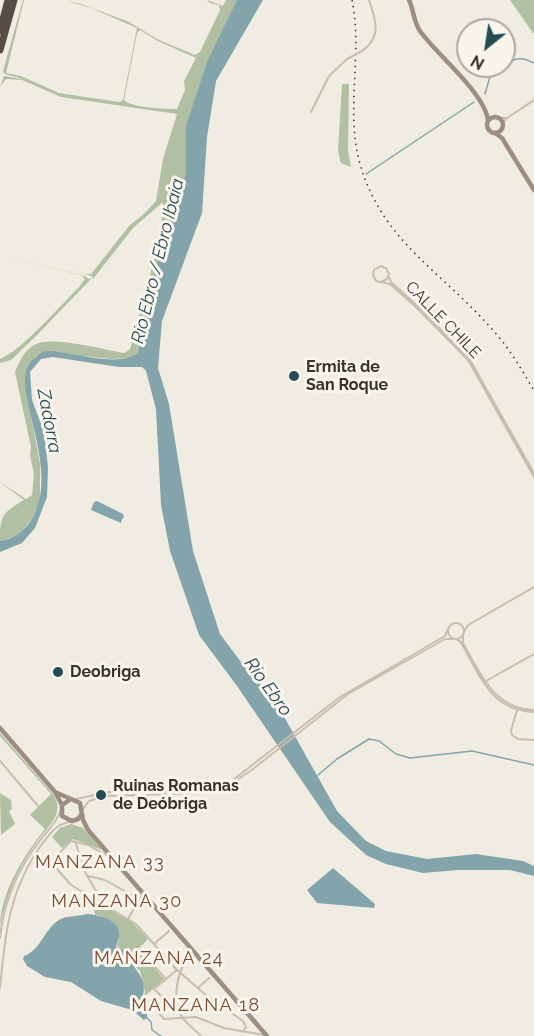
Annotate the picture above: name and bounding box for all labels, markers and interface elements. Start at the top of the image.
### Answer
north arrow [456,18,516,78]
text: N [468,51,488,74]
water label: Río Ebro / Ebro Ibaia [127,176,189,346]
street label: CALLE CHILE [401,277,485,363]
place label: Ermita de San Roque [306,357,388,395]
marker: Ermita de San Roque [287,369,301,383]
water label: Zadorra [32,387,66,455]
water label: Río Ebro [240,653,296,721]
place label: Deobriga [70,662,140,682]
marker: Deobriga [51,665,65,679]
place label: Ruinas Romanas de Deóbriga [113,776,239,814]
marker: Ruinas Romanas de Deóbriga [94,788,108,802]
district label: MANZANA 33 [35,852,165,874]
district label: MANZANA 30 [51,891,183,913]
district label: MANZANA 24 [94,948,224,970]
district label: MANZANA 18 [131,995,261,1017]

